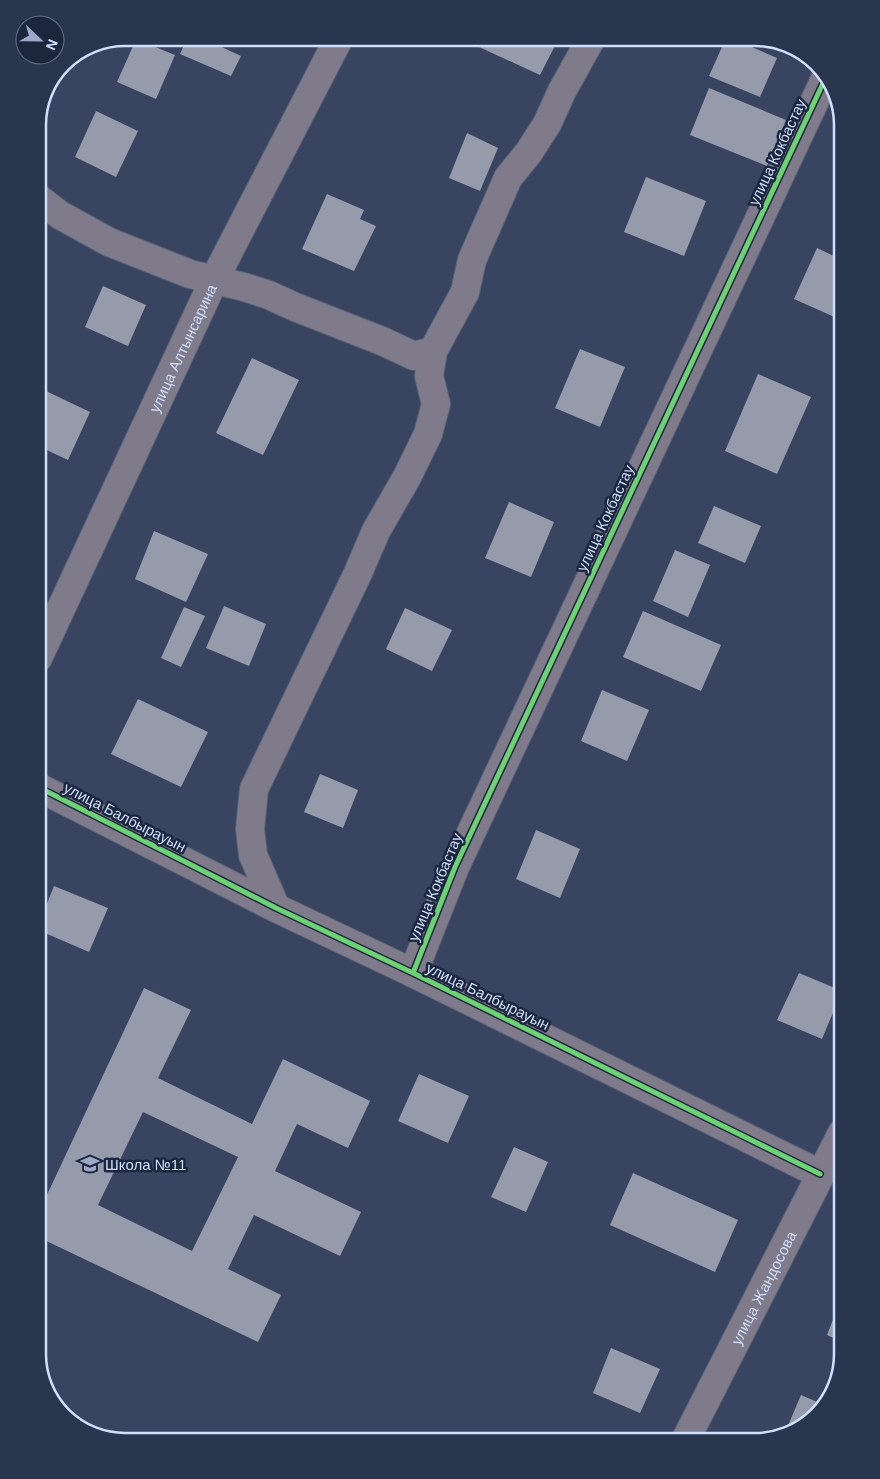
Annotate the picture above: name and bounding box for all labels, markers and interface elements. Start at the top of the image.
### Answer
north arrow [15,15,65,65]
text: N [43,37,61,53]
street label: улица Кокбастау [745,95,809,208]
street label: улица Алтынсарина [145,281,220,415]
street label: улица Кокбастау [573,461,637,574]
street label: улица Балбырауын [61,779,189,855]
street label: улица Кокбастау [405,830,466,944]
street label: улица Балбырауын [424,959,552,1033]
school or university icon: Школа №11 [79,1153,101,1175]
place label: Школа №11 [105,1156,186,1173]
street label: улица Жандосова [727,1227,799,1347]

